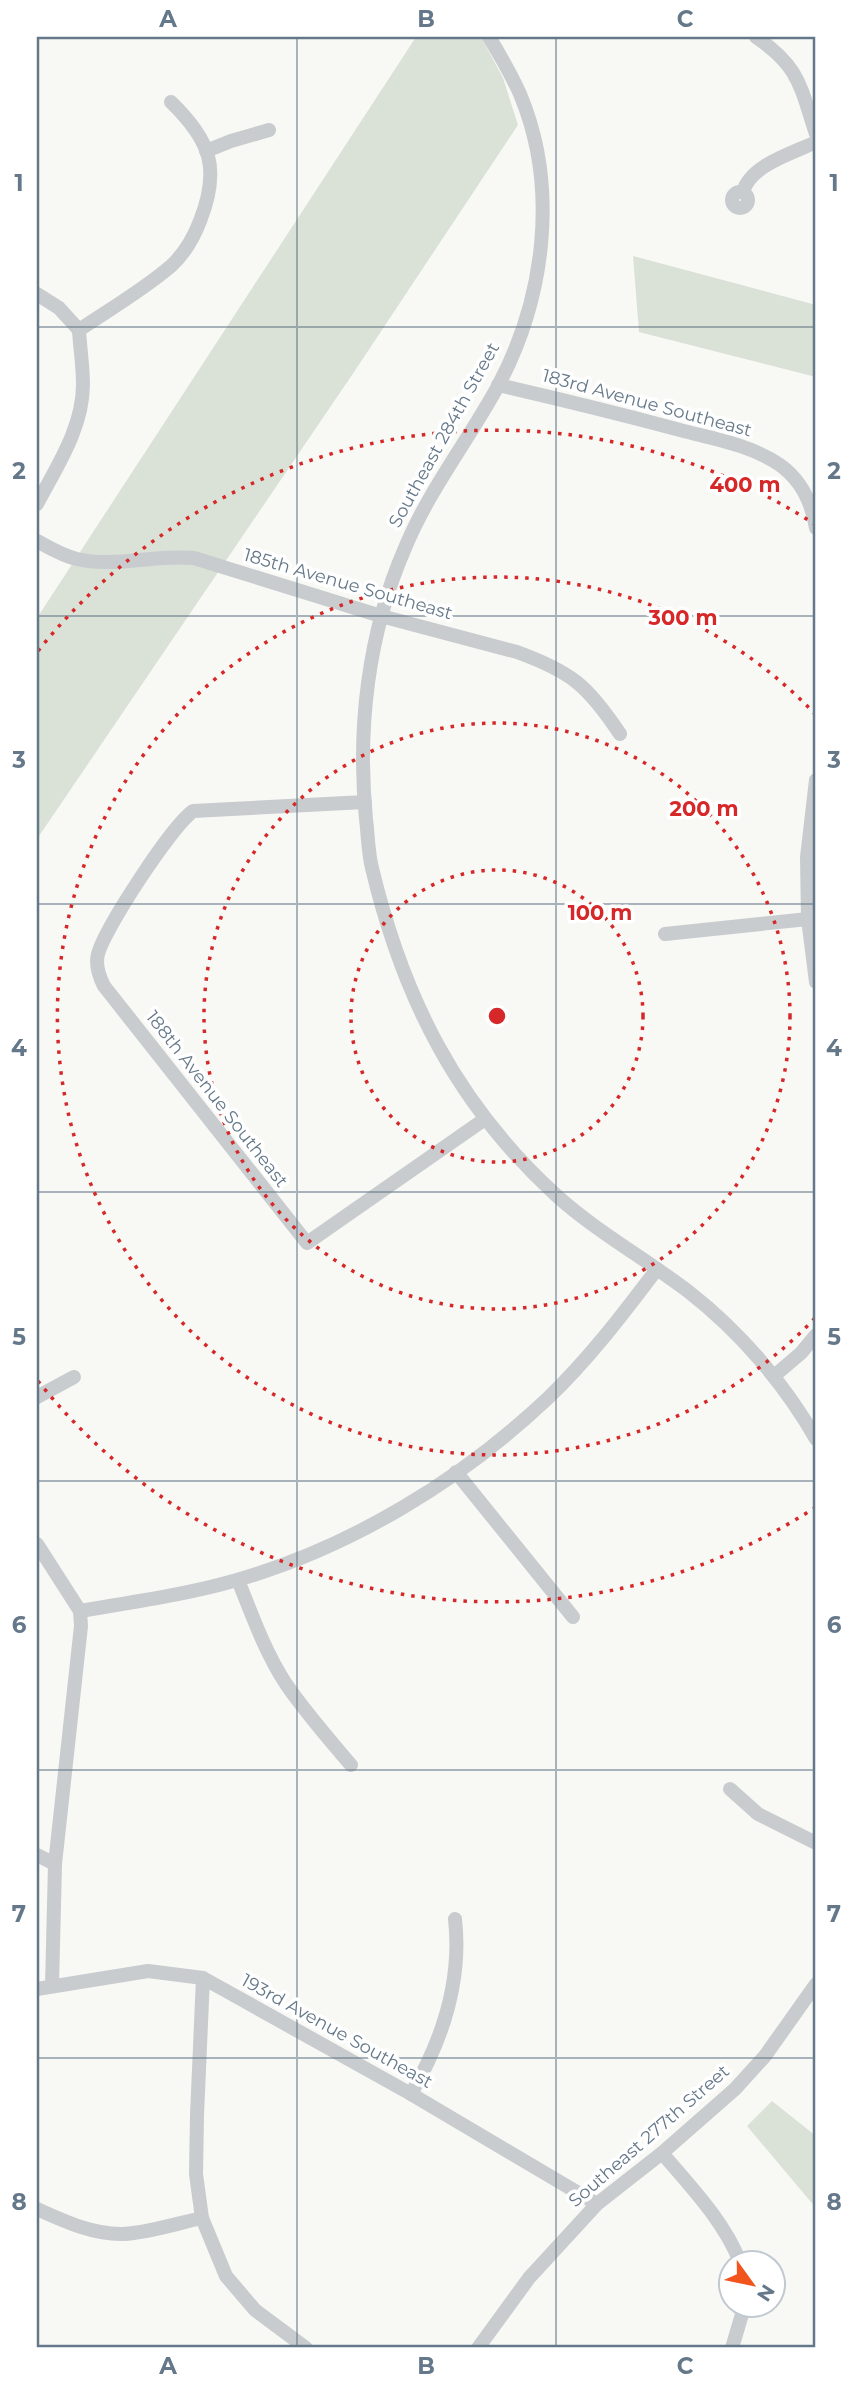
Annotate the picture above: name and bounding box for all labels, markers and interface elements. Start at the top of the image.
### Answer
text: A [158,5,177,33]
text: B [417,5,435,33]
text: C [677,5,694,33]
text: 1 [14,169,24,197]
text: 1 [829,169,839,197]
street label: Southeast 284th Street [384,339,504,531]
street label: 183rd Avenue Southeast [540,364,754,442]
text: 2 [12,457,26,485]
text: 2 [827,457,841,485]
text: 400 m [710,472,780,497]
street label: 185th Avenue Southeast [241,544,455,624]
text: 300 m [648,605,717,630]
text: 3 [11,746,26,774]
text: 3 [826,746,841,774]
text: 200 m [670,796,738,821]
text: 100 m [568,900,632,925]
centre of rings [485,1004,509,1028]
street label: 188th Avenue Southeast [141,1007,293,1191]
text: 4 [11,1034,27,1062]
text: 4 [826,1034,842,1062]
text: 5 [12,1323,26,1351]
text: 5 [827,1323,841,1351]
text: 6 [12,1611,27,1639]
text: 6 [827,1611,842,1639]
text: 7 [12,1900,26,1928]
text: 7 [827,1900,841,1928]
street label: 193rd Avenue Southeast [238,1969,436,2093]
street label: Southeast 277th Street [564,2060,734,2212]
text: 8 [11,2188,27,2216]
text: 8 [826,2188,842,2216]
north arrow [716,2248,786,2318]
text: N [752,2280,780,2306]
text: A [158,2352,177,2380]
text: B [417,2352,435,2380]
text: C [677,2352,694,2380]

